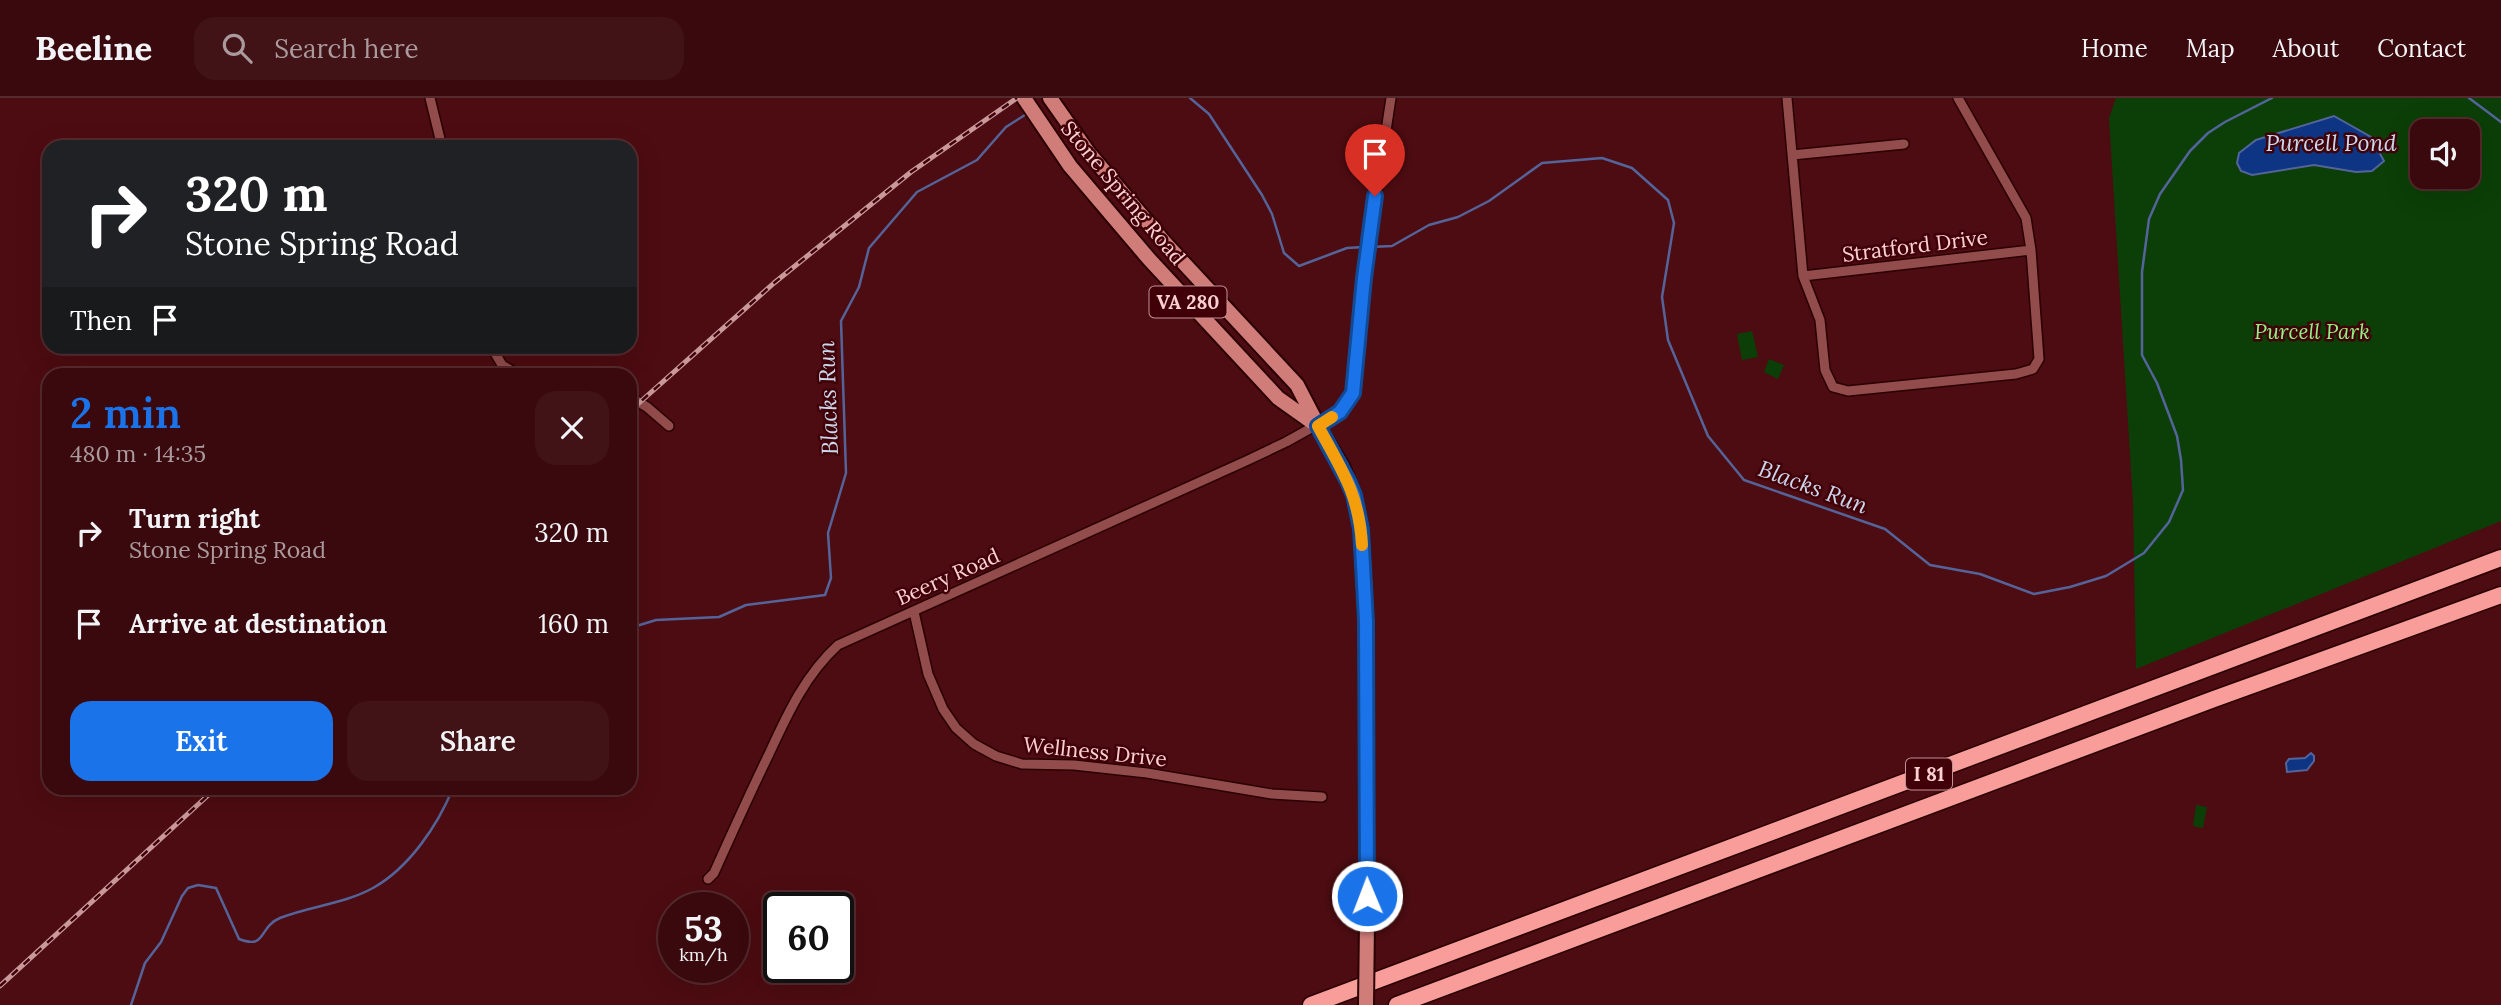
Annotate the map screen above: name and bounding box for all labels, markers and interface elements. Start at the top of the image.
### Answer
search box [194,17,684,80]
text: Beeline [35,27,152,69]
icon: search [218,29,256,67]
text: Search here [274,32,419,65]
text: Home [2081,33,2148,64]
text: Map [2186,33,2235,64]
text: About [2273,33,2339,64]
text: Contact [2377,33,2466,64]
street label: Stone Spring Road [1055,115,1192,270]
map controls [2410,119,2480,189]
button: sound [2410,119,2480,189]
pin [1345,124,1405,196]
water label: Purcell Pond [2266,128,2397,157]
icon: arrive [1356,135,1394,173]
text: 320 m [185,162,328,224]
icon: right [70,168,161,259]
text: Stone Spring Road [185,223,459,264]
street label: Stratford Drive [1841,223,1989,268]
road number: VA 280 [1150,286,1226,318]
icon: arrive [146,301,184,339]
text: Then [70,304,132,337]
park label: Purcell Park [2254,318,2370,345]
water label: Blacks Run [811,340,844,456]
text: 2 min [70,386,181,440]
button: close [535,391,609,465]
text: 480 m · 14:35 [70,439,206,468]
water label: Blacks Run [1755,453,1872,520]
text: Turn right [129,502,260,535]
icon: right [70,514,108,552]
text: 320 m [534,516,609,549]
text: Stone Spring Road [129,535,326,564]
street label: Beery Road [892,542,1004,611]
icon: arrive [70,605,108,643]
text: Arrive at destination [129,607,387,640]
text: 160 m [538,607,609,640]
button: Exit [70,701,333,781]
button: Share [347,701,609,781]
street label: Wellness Drive [1022,731,1168,772]
road number: I 81 [1906,758,1952,790]
position arrow [1330,859,1404,933]
speed limit sign: 60 [763,892,854,983]
text: 53 [684,906,723,951]
text: km/h [679,943,728,966]

